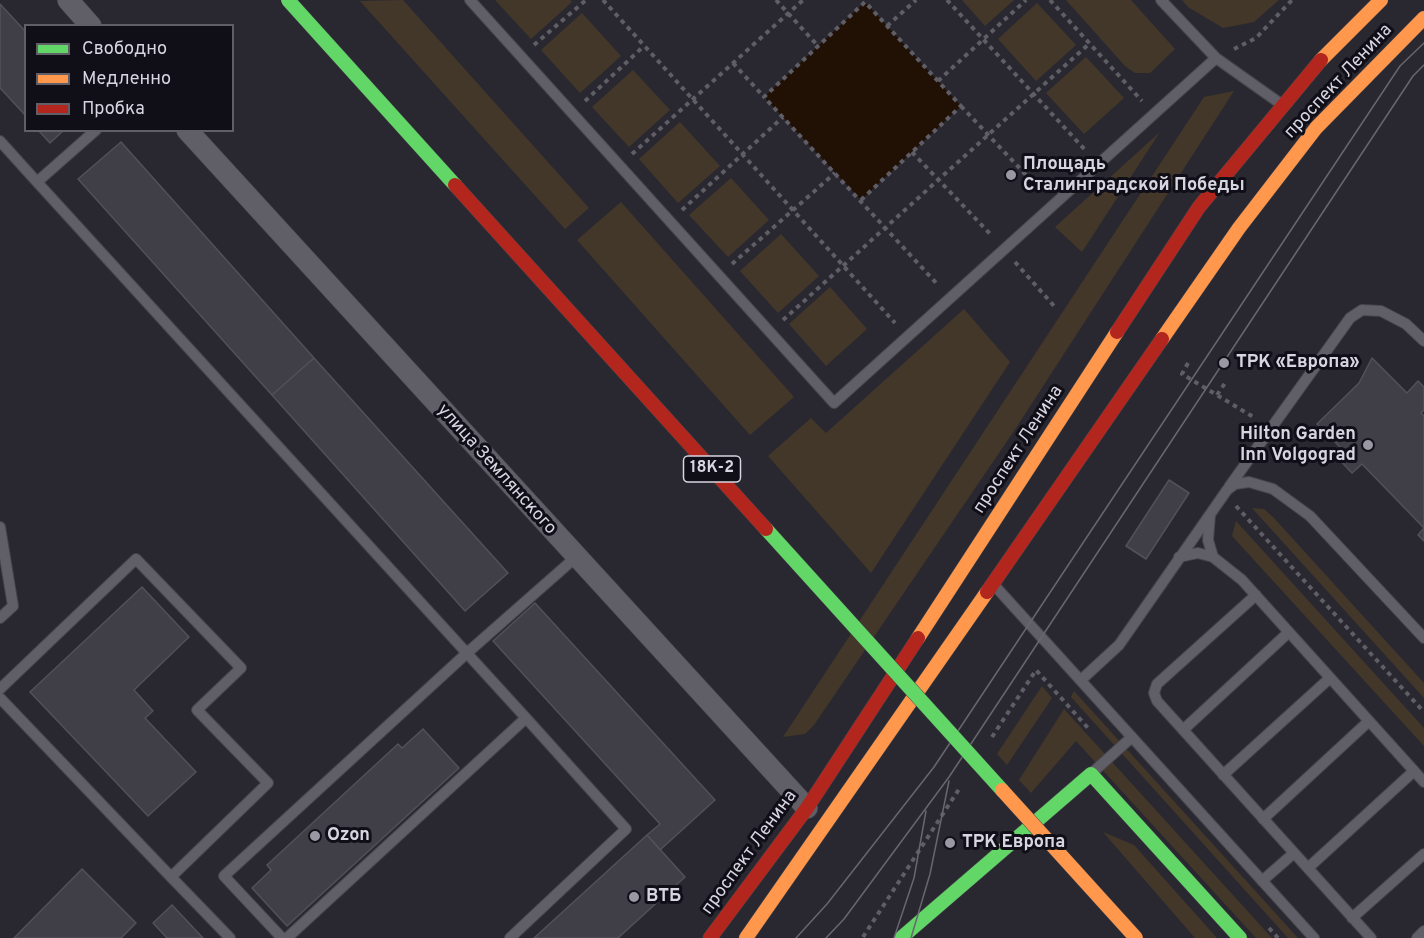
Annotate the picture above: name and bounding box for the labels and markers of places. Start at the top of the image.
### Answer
place label: Площадь Сталинградской Победы [1023,154,1245,196]
marker: Площадь Сталинградской Победы [1004,168,1018,182]
place label: ТРК «Европа» [1236,352,1359,374]
marker: ТРК «Европа» [1217,356,1231,370]
place label: Hilton Garden Inn Volgograd [1240,424,1356,466]
marker: Hilton Garden Inn Volgograd [1361,438,1375,452]
place label: Ozon [327,825,370,847]
marker: Ozon [308,829,322,843]
place label: ТРК Европа [962,832,1065,854]
marker: ТРК Европа [943,836,957,850]
place label: ВТБ [646,886,681,908]
marker: ВТБ [627,890,641,904]

